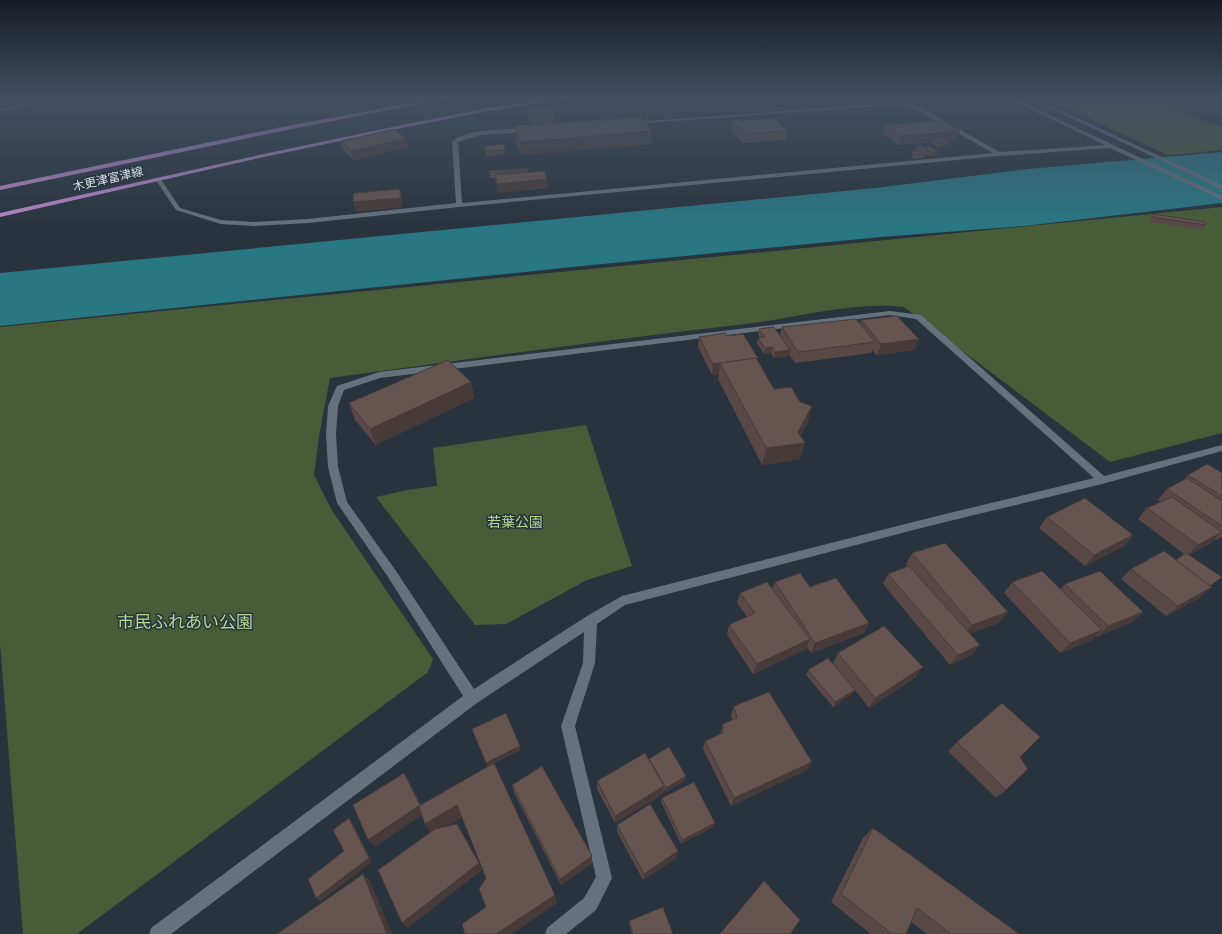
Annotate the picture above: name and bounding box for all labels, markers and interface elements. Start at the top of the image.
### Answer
street label: 木更津富津線 [71,162,145,196]
park label: 若葉公園 [487,512,543,532]
park label: 市民ふれあい公園 [117,610,253,634]

